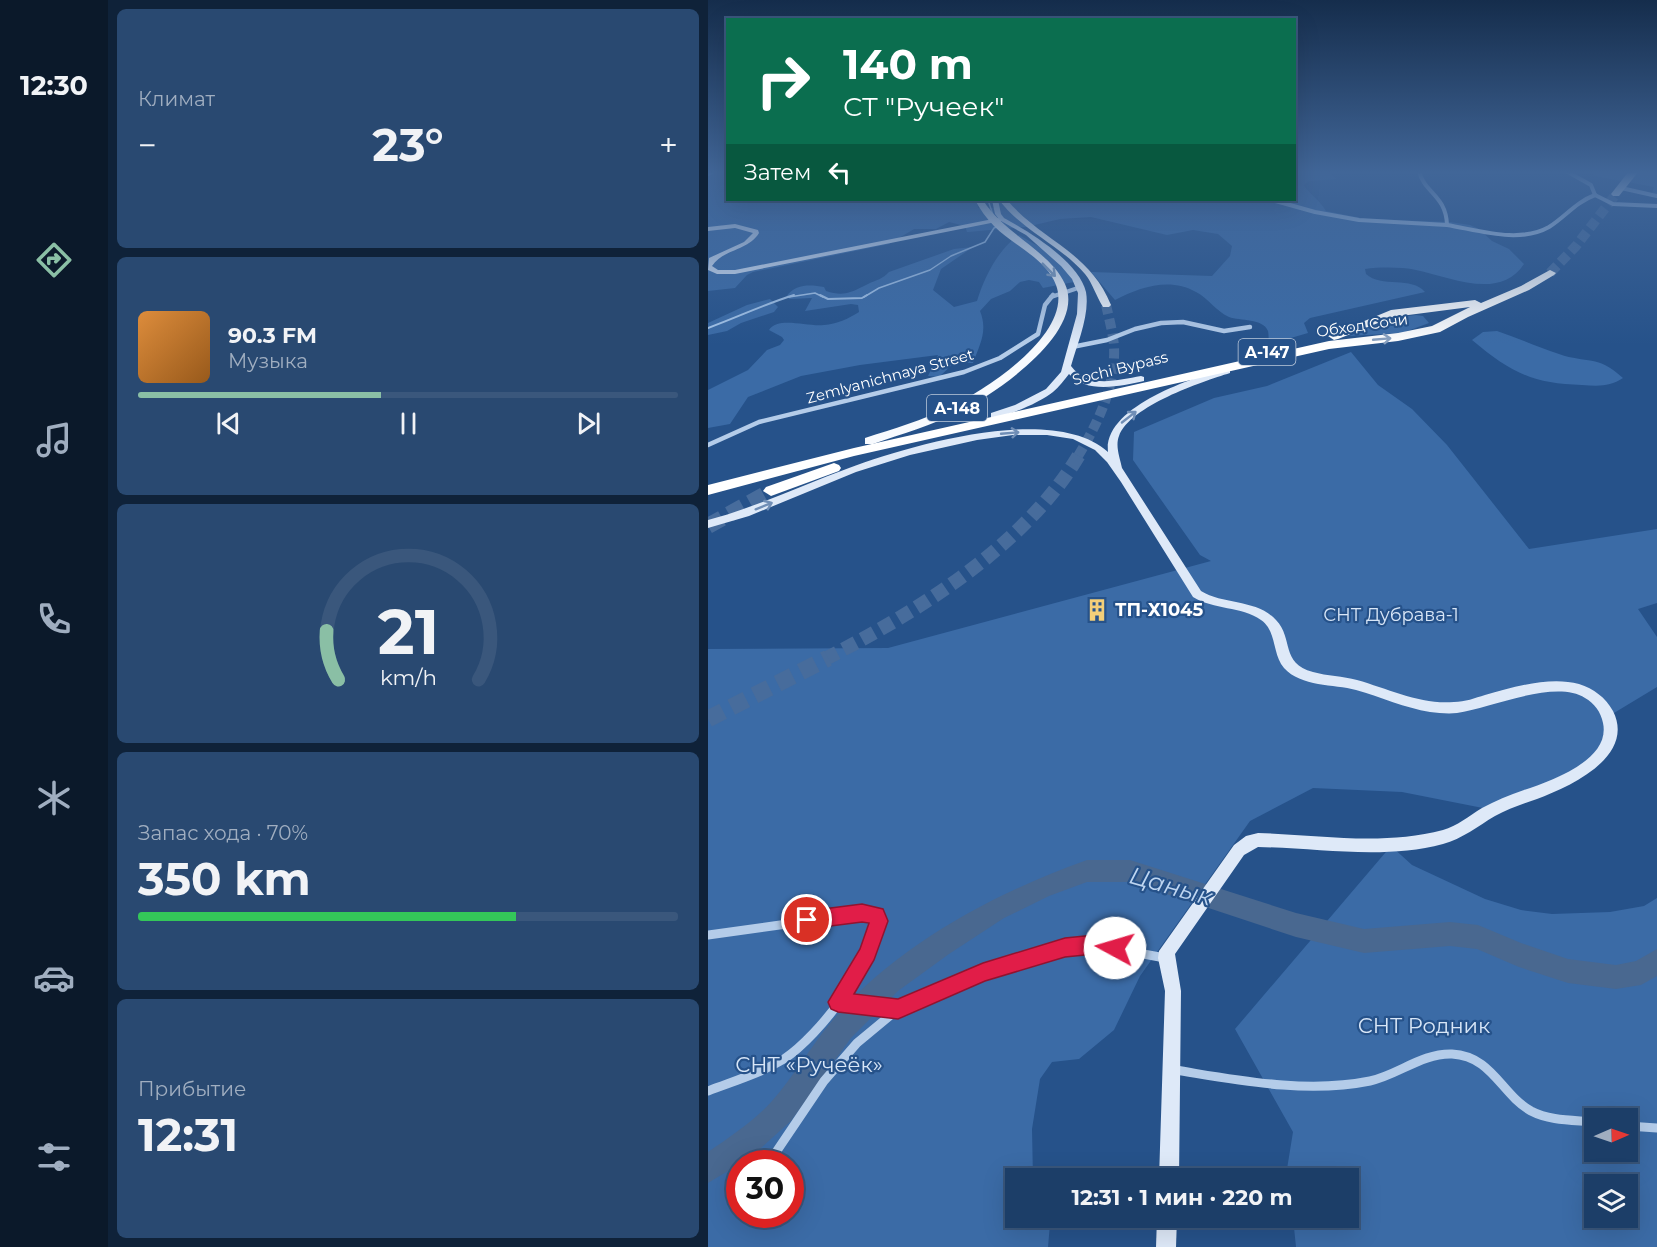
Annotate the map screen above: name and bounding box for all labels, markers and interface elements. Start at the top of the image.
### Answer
text: 140 m [843,38,973,90]
icon: right [744,42,822,120]
text: 12:30 [20,69,88,102]
text: Климат [138,87,215,111]
text: СТ "Ручеек" [843,90,1004,123]
text: 23° [372,117,444,172]
text: − [138,125,157,165]
text: + [659,125,678,165]
icon: left [823,156,856,189]
text: Затем [744,159,811,186]
icon: directions [33,239,75,281]
one-way arrow [1042,263,1057,278]
street label: Обход Сочи [1315,309,1409,341]
text: 90.3 FM [228,322,317,349]
one-way arrow [1372,333,1392,344]
road number: А-147 [1238,339,1296,365]
street label: Zemlyanichnaya Street [804,345,976,407]
street label: Sochi Bypass [1070,347,1170,389]
text: Музыка [228,349,308,373]
road number: А-148 [927,395,987,421]
icon: previous [212,407,245,440]
icon: pause [392,407,425,440]
icon: next [572,407,605,440]
one-way arrow [1121,410,1137,423]
icon: music [33,419,75,461]
one-way arrow [999,427,1019,438]
one-way arrow [754,500,772,511]
text: 21 [377,595,439,671]
building icon: ТП-Х1045 [1084,597,1110,623]
icon: phone [33,598,75,640]
place label: ТП-Х1045 [1115,599,1204,621]
park label: СНТ Дубрава-1 [1323,604,1459,626]
text: km/h [379,665,437,691]
icon: climate [33,777,75,819]
text: Запас хода · 70% [138,821,308,845]
text: 350 km [138,851,311,906]
water label: Цанык [1126,860,1217,912]
pin [781,894,832,945]
icon: arrive [790,903,823,936]
position arrow [1083,916,1147,980]
icon: car [33,957,75,999]
park label: СНТ Родник [1358,1013,1490,1038]
park label: СНТ «Ручеёк» [735,1052,883,1077]
text: Прибытие [138,1077,246,1101]
text: 12:31 [138,1107,238,1162]
north arrow [1584,1108,1638,1162]
map controls [1584,1108,1638,1228]
icon: filters [33,1136,75,1178]
speed limit sign: 30 [726,1150,804,1228]
button: layers [1584,1174,1638,1228]
text: 12:31 · 1 мин · 220 m [1071,1184,1293,1211]

